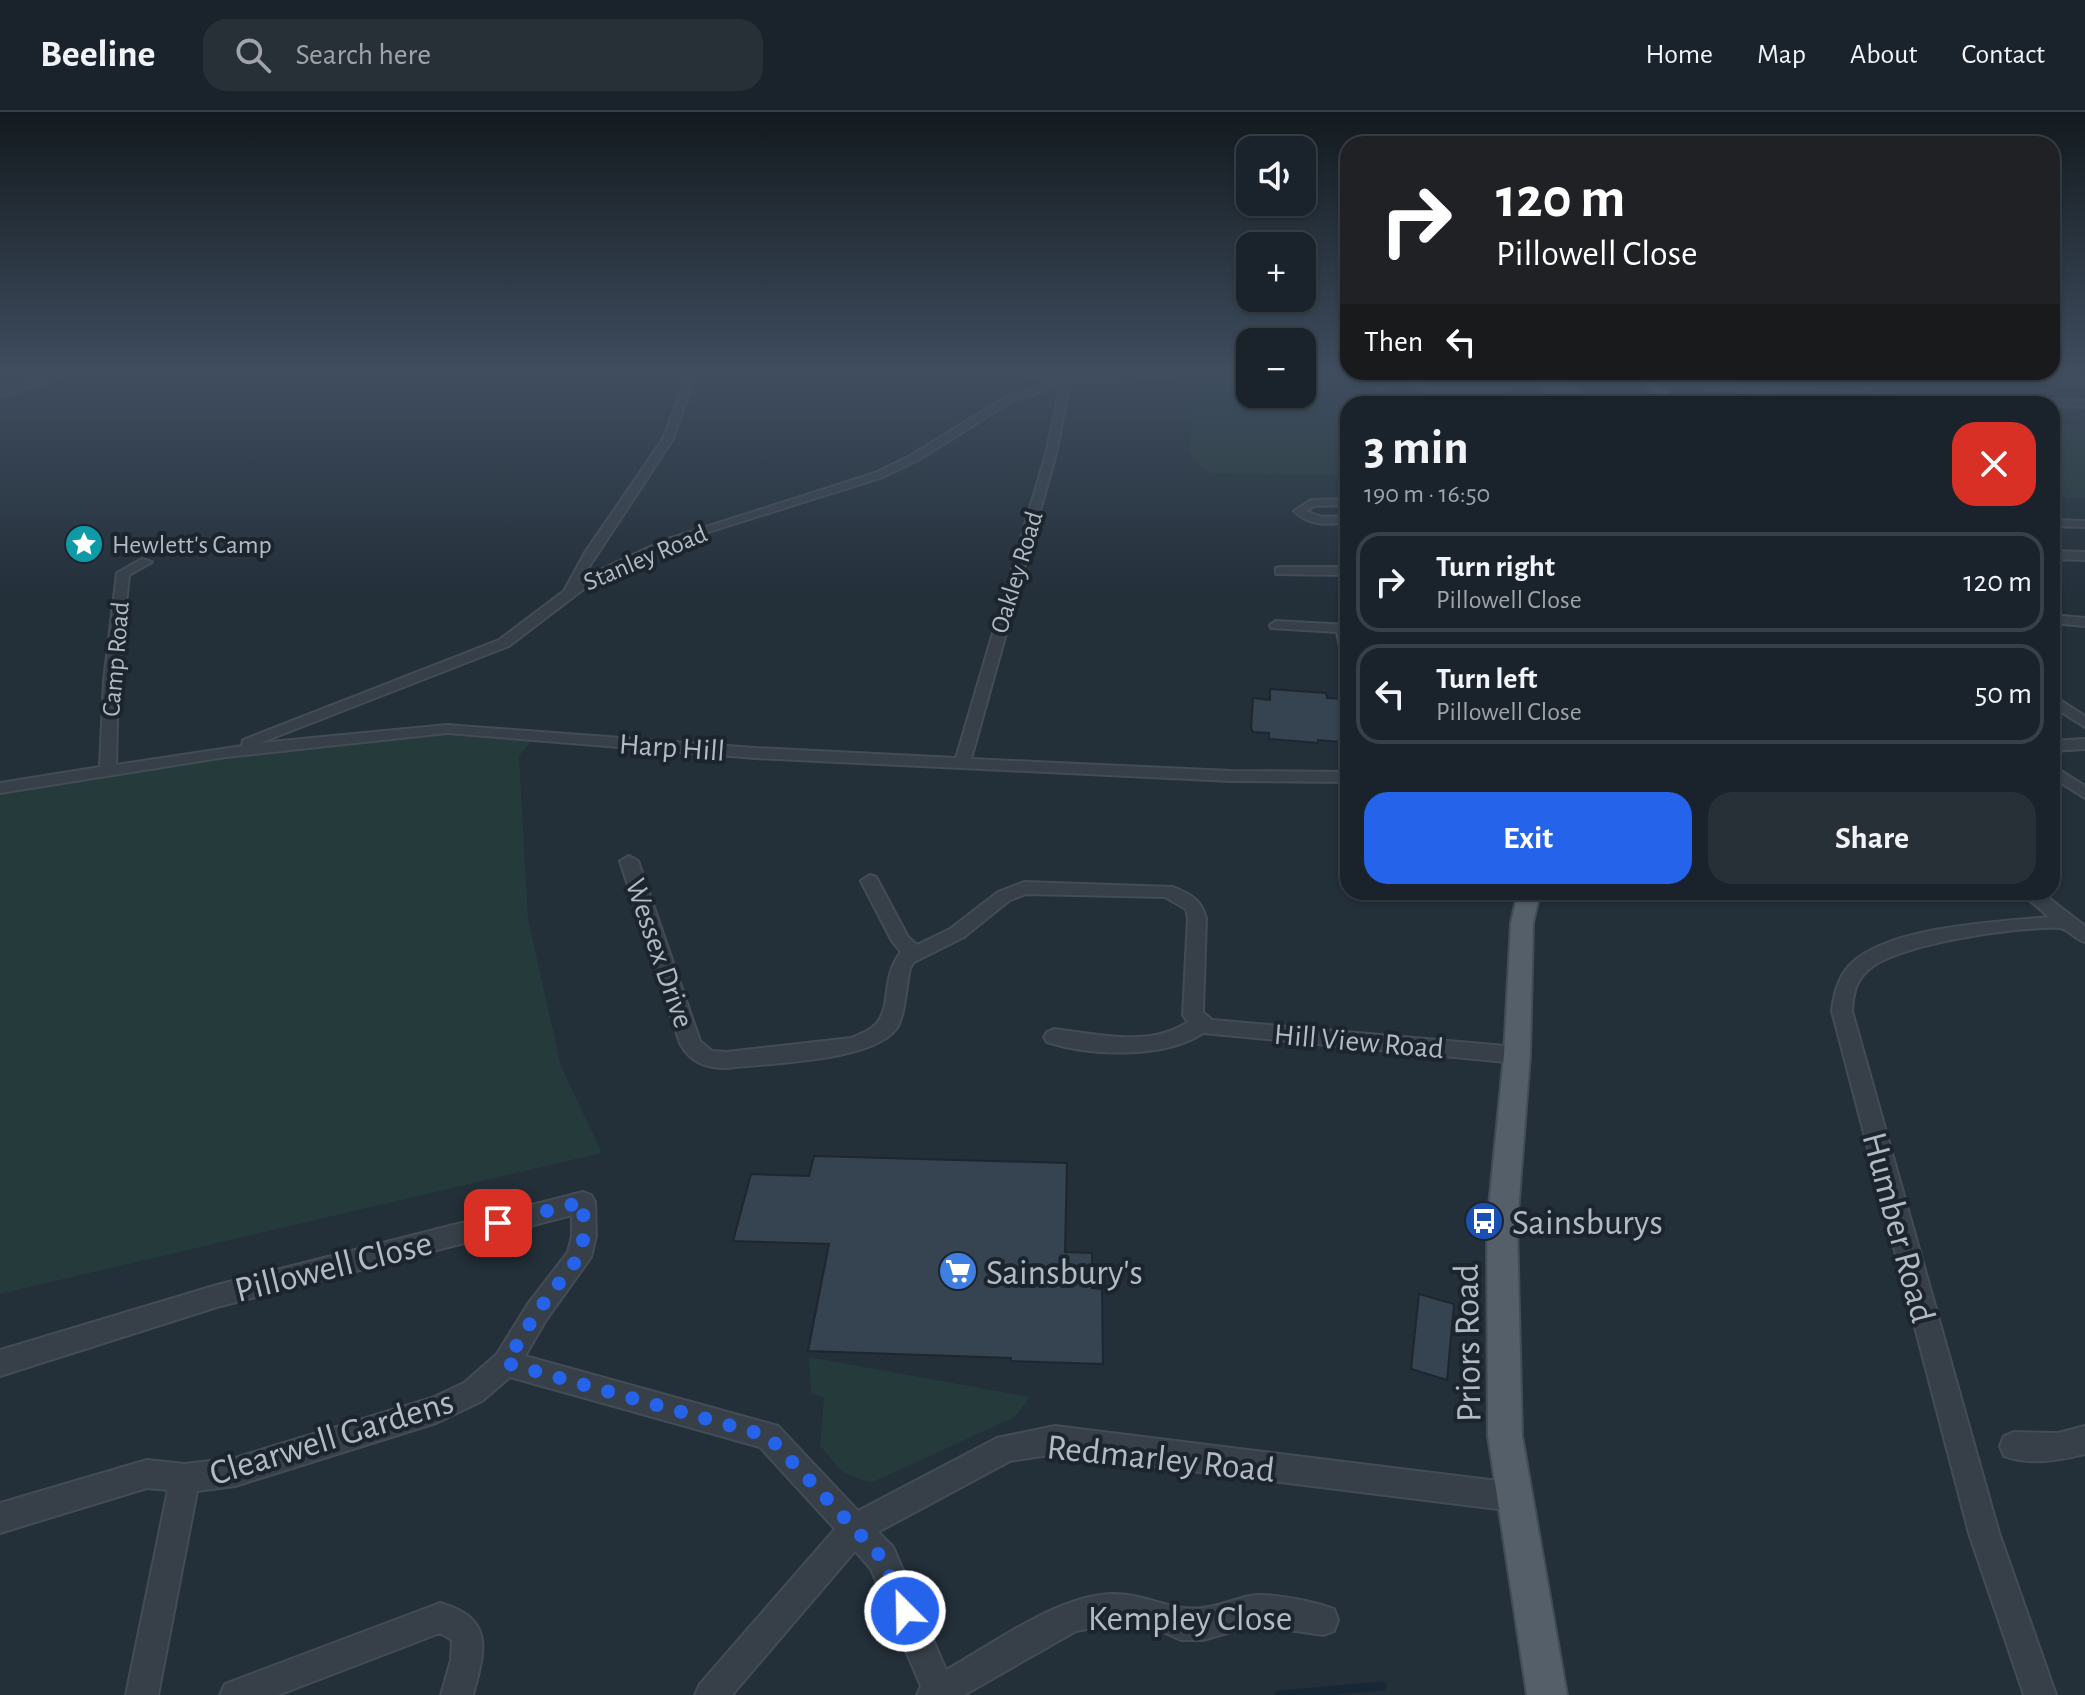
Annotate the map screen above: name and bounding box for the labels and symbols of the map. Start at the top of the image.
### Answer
street label: Oakley Road [986,508,1048,636]
street label: Stanley Road [580,520,711,596]
place icon: Hewlett's Camp [63,523,105,565]
place label: Hewlett's Camp [112,532,272,558]
street label: Camp Road [98,601,134,718]
street label: Harp Hill [618,729,726,767]
street label: Wessex Drive [620,875,699,1032]
street label: Hill View Road [1273,1020,1445,1064]
street label: Humber Road [1855,1129,1941,1327]
pin [464,1189,532,1257]
bus stop icon: Sainsburys [1463,1200,1505,1242]
place label: Sainsburys [1512,1205,1663,1241]
street label: Pillowell Close [231,1225,436,1309]
supermarket icon: Sainsbury's [937,1250,979,1292]
place label: Sainsbury's [986,1255,1143,1291]
street label: Priors Road [1449,1263,1487,1422]
street label: Clearwell Gardens [205,1384,458,1492]
street label: Redmarley Road [1045,1429,1277,1489]
position arrow [863,1569,947,1653]
street label: Kempley Close [1088,1601,1292,1637]

